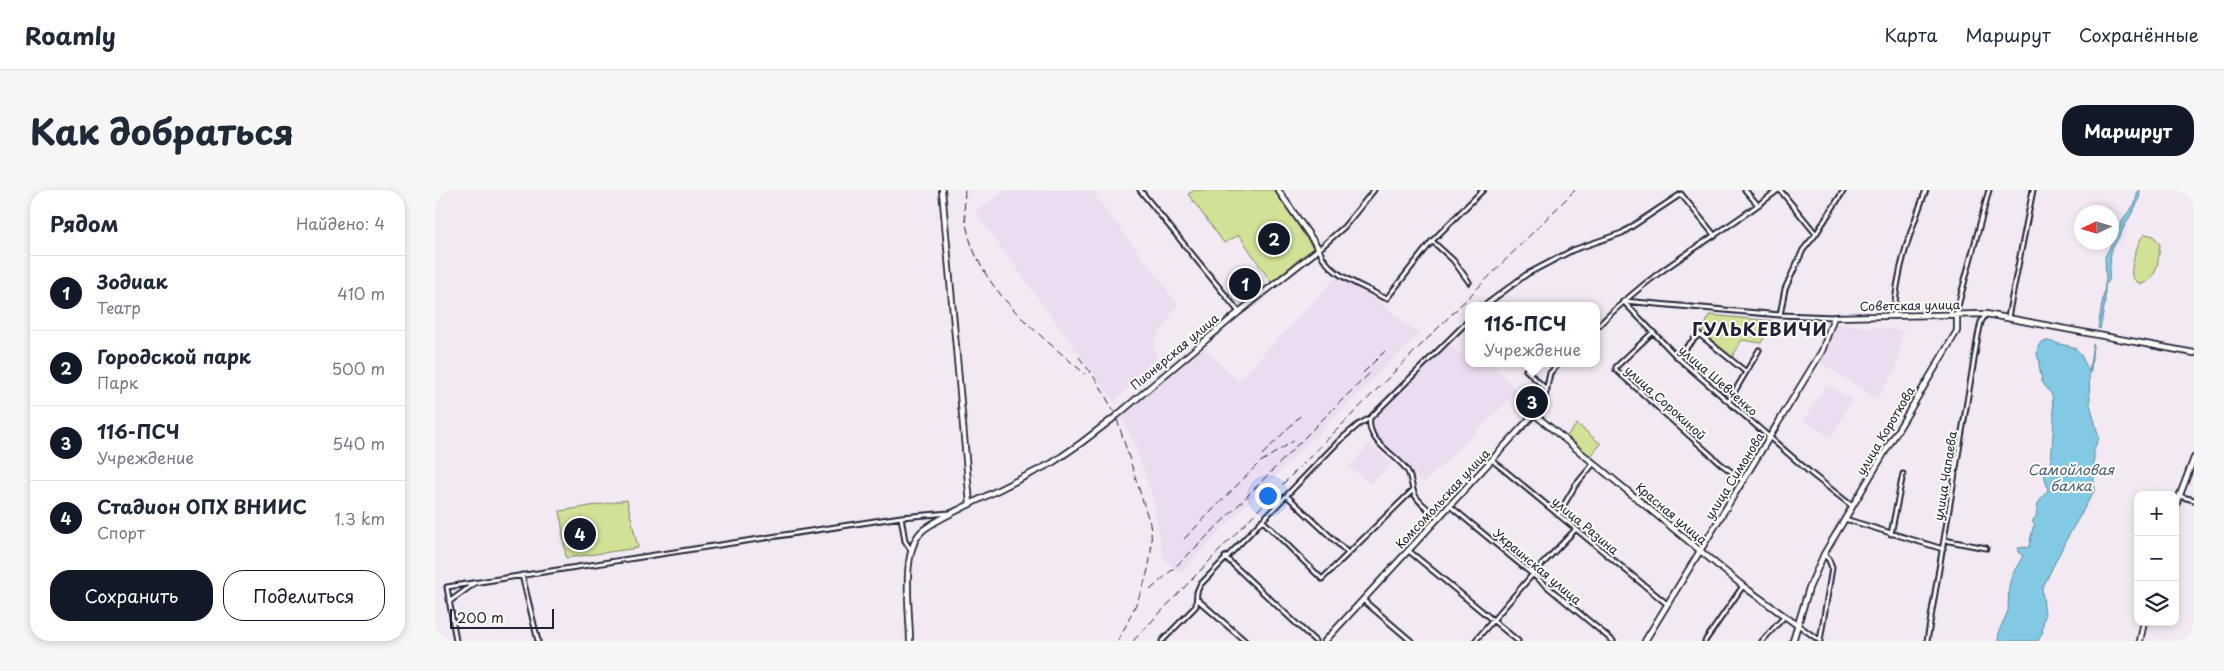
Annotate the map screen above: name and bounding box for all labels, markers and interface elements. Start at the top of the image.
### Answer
text: Roamly [25,17,116,53]
text: Карта [1885,21,1937,48]
text: Маршрут [1965,21,2051,48]
text: Сохранённые [2079,21,2199,48]
text: Как добраться [30,104,294,157]
button: Маршрут [2062,105,2194,156]
north arrow [2074,205,2119,250]
text: Рядом [50,207,118,239]
text: Найдено: 4 [296,211,385,235]
pin: 2 [1258,220,1290,258]
pin: 1 [1229,265,1261,303]
text: Зодиак [97,267,168,295]
text: 1 [62,281,70,305]
text: 410 m [337,281,385,305]
text: Театр [97,295,141,319]
street label: Советская улица [1859,295,1961,315]
popup [1465,302,1600,367]
street label: Пионерская улица [1126,309,1223,394]
text: 116-ПСЧ [1484,309,1567,337]
district label: ГУЛЬКЕВИЧИ [1692,315,1828,342]
text: Учреждение [1484,337,1581,361]
street label: улица Шевченко [1675,341,1762,420]
text: Городской парк [97,342,251,370]
text: 2 [60,356,72,380]
text: 500 m [332,356,385,380]
street label: улица Сорокиной [1621,361,1710,444]
text: Парк [97,370,138,394]
street label: улица Короткова [1851,382,1919,478]
pin: 3 [1516,383,1548,421]
text: 116-ПСЧ [97,417,180,445]
street label: улица Симонова [1700,428,1768,523]
street label: улица Чапаева [1929,429,1961,522]
text: 3 [61,431,71,455]
text: 540 m [332,431,385,455]
street label: Комсомольская улица [1391,444,1494,552]
text: Учреждение [97,445,194,469]
water label: Самойловая балка [2028,459,2116,496]
street label: Красная улица [1632,478,1712,549]
your location [1255,483,1281,509]
map controls [2134,491,2179,626]
button: + [2134,491,2179,536]
text: Стадион ОПХ ВНИИС [97,492,307,520]
street label: улица Разина [1548,492,1623,559]
text: 4 [61,506,71,530]
text: 1.3 km [335,506,385,530]
pin: 4 [564,515,596,553]
text: Спорт [97,520,145,544]
street label: Украинская улица [1490,524,1586,609]
button: − [2134,536,2179,581]
button: Сохранить [50,570,213,621]
button: Поделиться [223,570,385,621]
button: layers [2134,581,2179,626]
scale bar [450,606,554,629]
text: 200 m [457,607,504,628]

